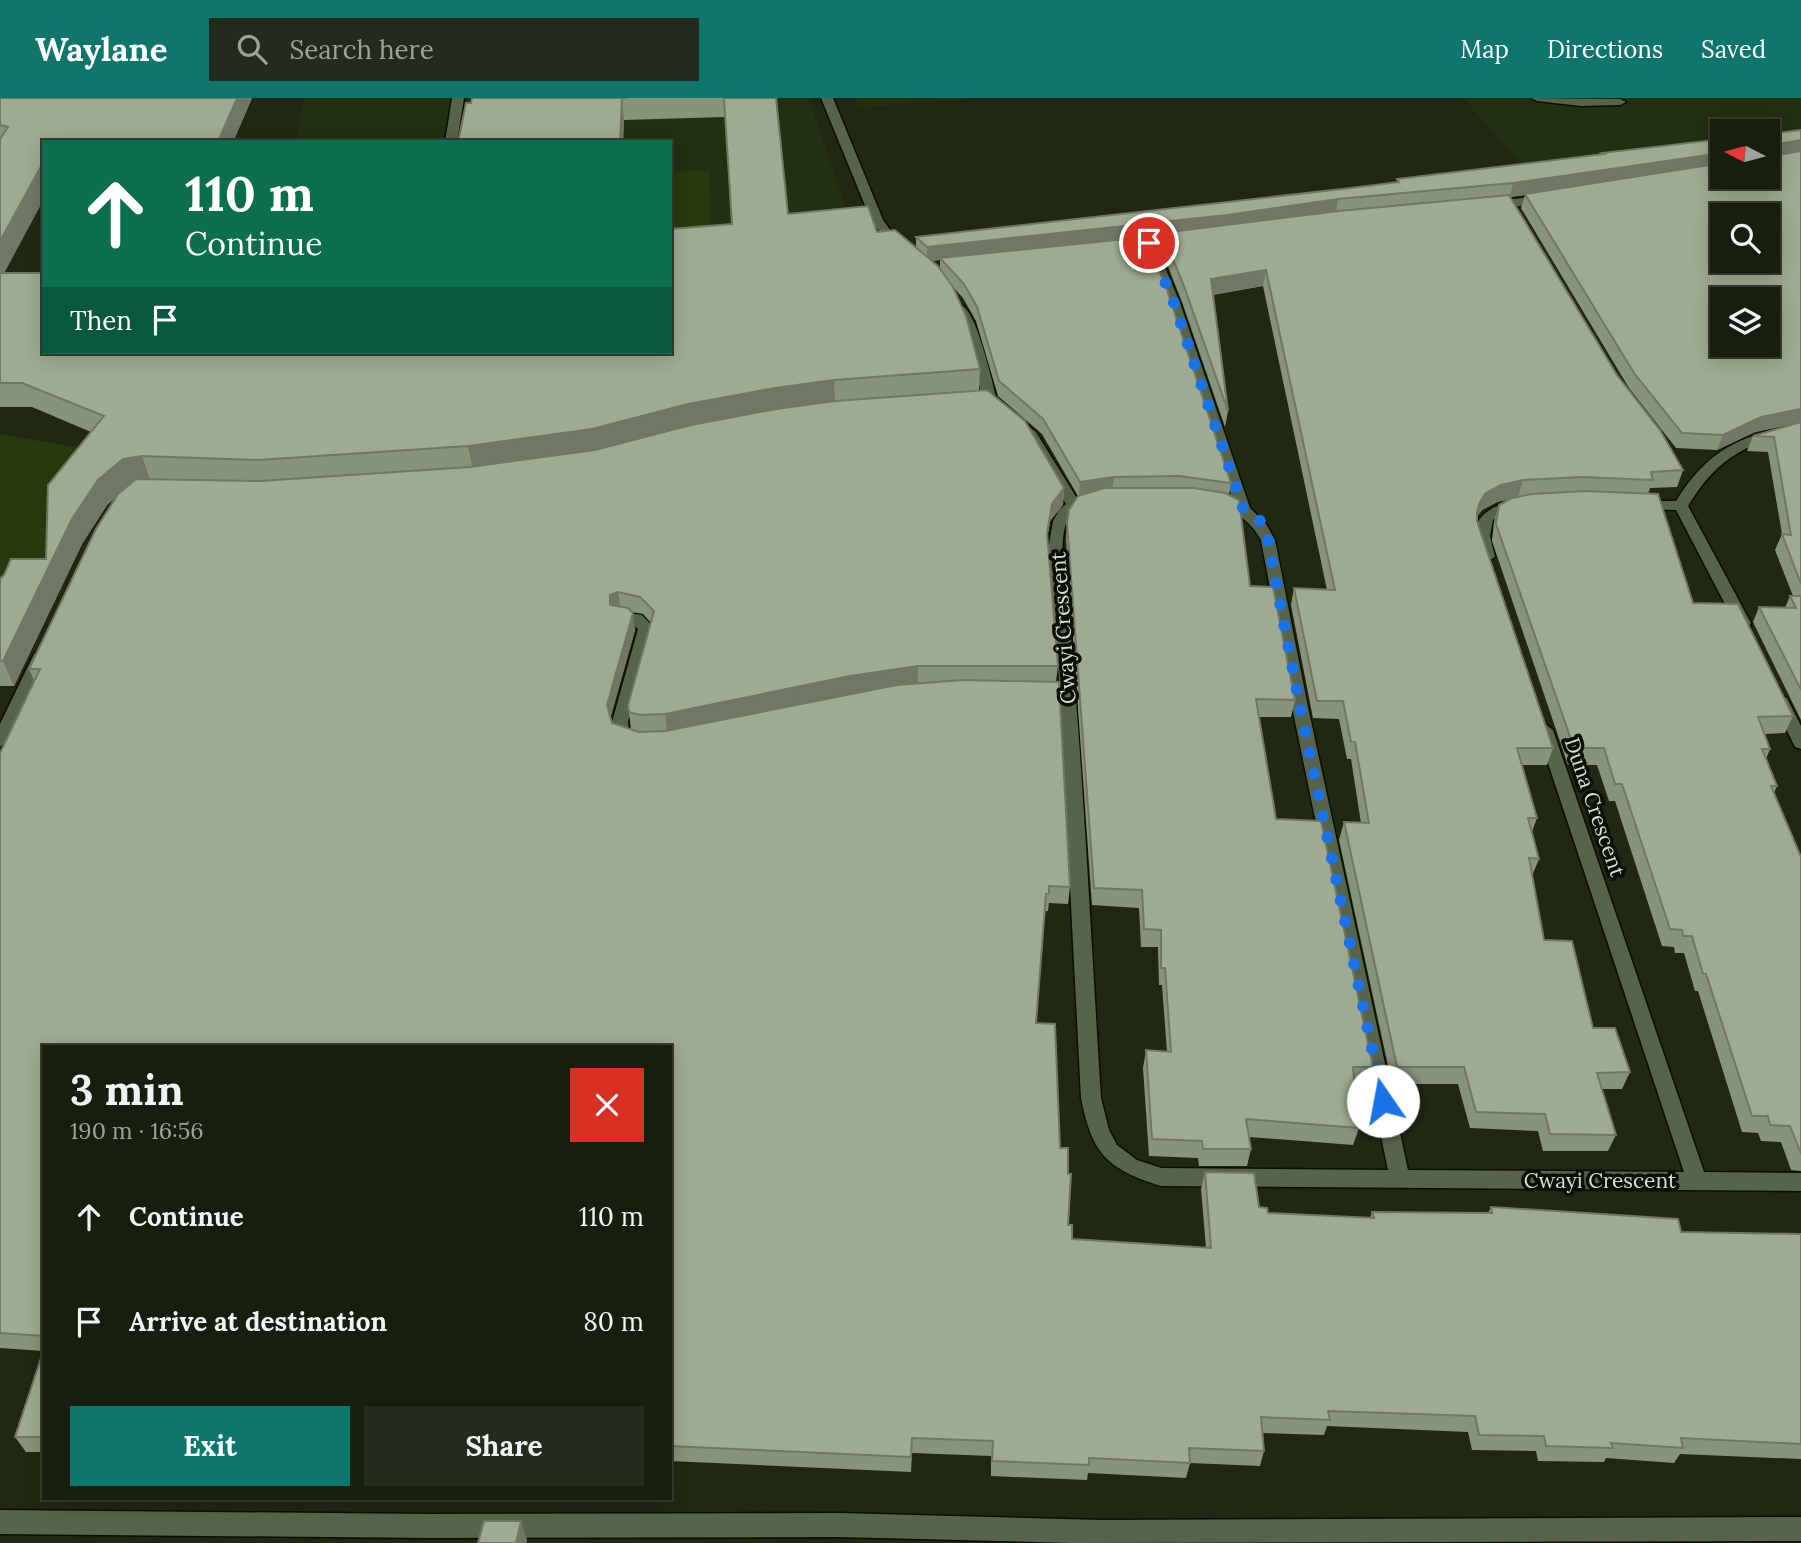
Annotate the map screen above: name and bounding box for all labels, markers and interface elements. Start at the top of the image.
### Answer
search box [209,18,699,81]
text: Waylane [35,28,167,70]
icon: search [233,30,271,68]
text: Search here [289,33,434,66]
text: Map [1460,34,1509,65]
text: Directions [1547,34,1663,65]
text: Saved [1701,34,1766,65]
north arrow [1710,119,1780,189]
map controls [1710,119,1780,357]
text: 110 m [185,162,314,224]
icon: ahead [70,168,161,259]
button: search [1710,203,1780,273]
pin [1119,213,1179,273]
text: Continue [185,223,322,264]
icon: arrive [1130,224,1168,262]
button: layers [1710,287,1780,357]
icon: arrive [146,301,184,339]
text: Then [70,304,132,337]
street label: Cwayi Crescent [1044,550,1082,705]
street label: Duna Crescent [1559,734,1632,881]
text: 3 min [70,1063,184,1117]
position arrow [1346,1064,1420,1138]
button: close [570,1068,644,1142]
text: 190 m · 16:56 [70,1116,204,1145]
street label: Cwayi Crescent [1524,1167,1677,1194]
icon: ahead [70,1198,108,1236]
text: Continue [129,1200,244,1233]
text: 110 m [579,1200,644,1233]
icon: arrive [70,1303,108,1341]
text: Arrive at destination [129,1305,387,1338]
text: 80 m [583,1305,644,1338]
button: Exit [70,1406,350,1486]
button: Share [364,1406,644,1486]

